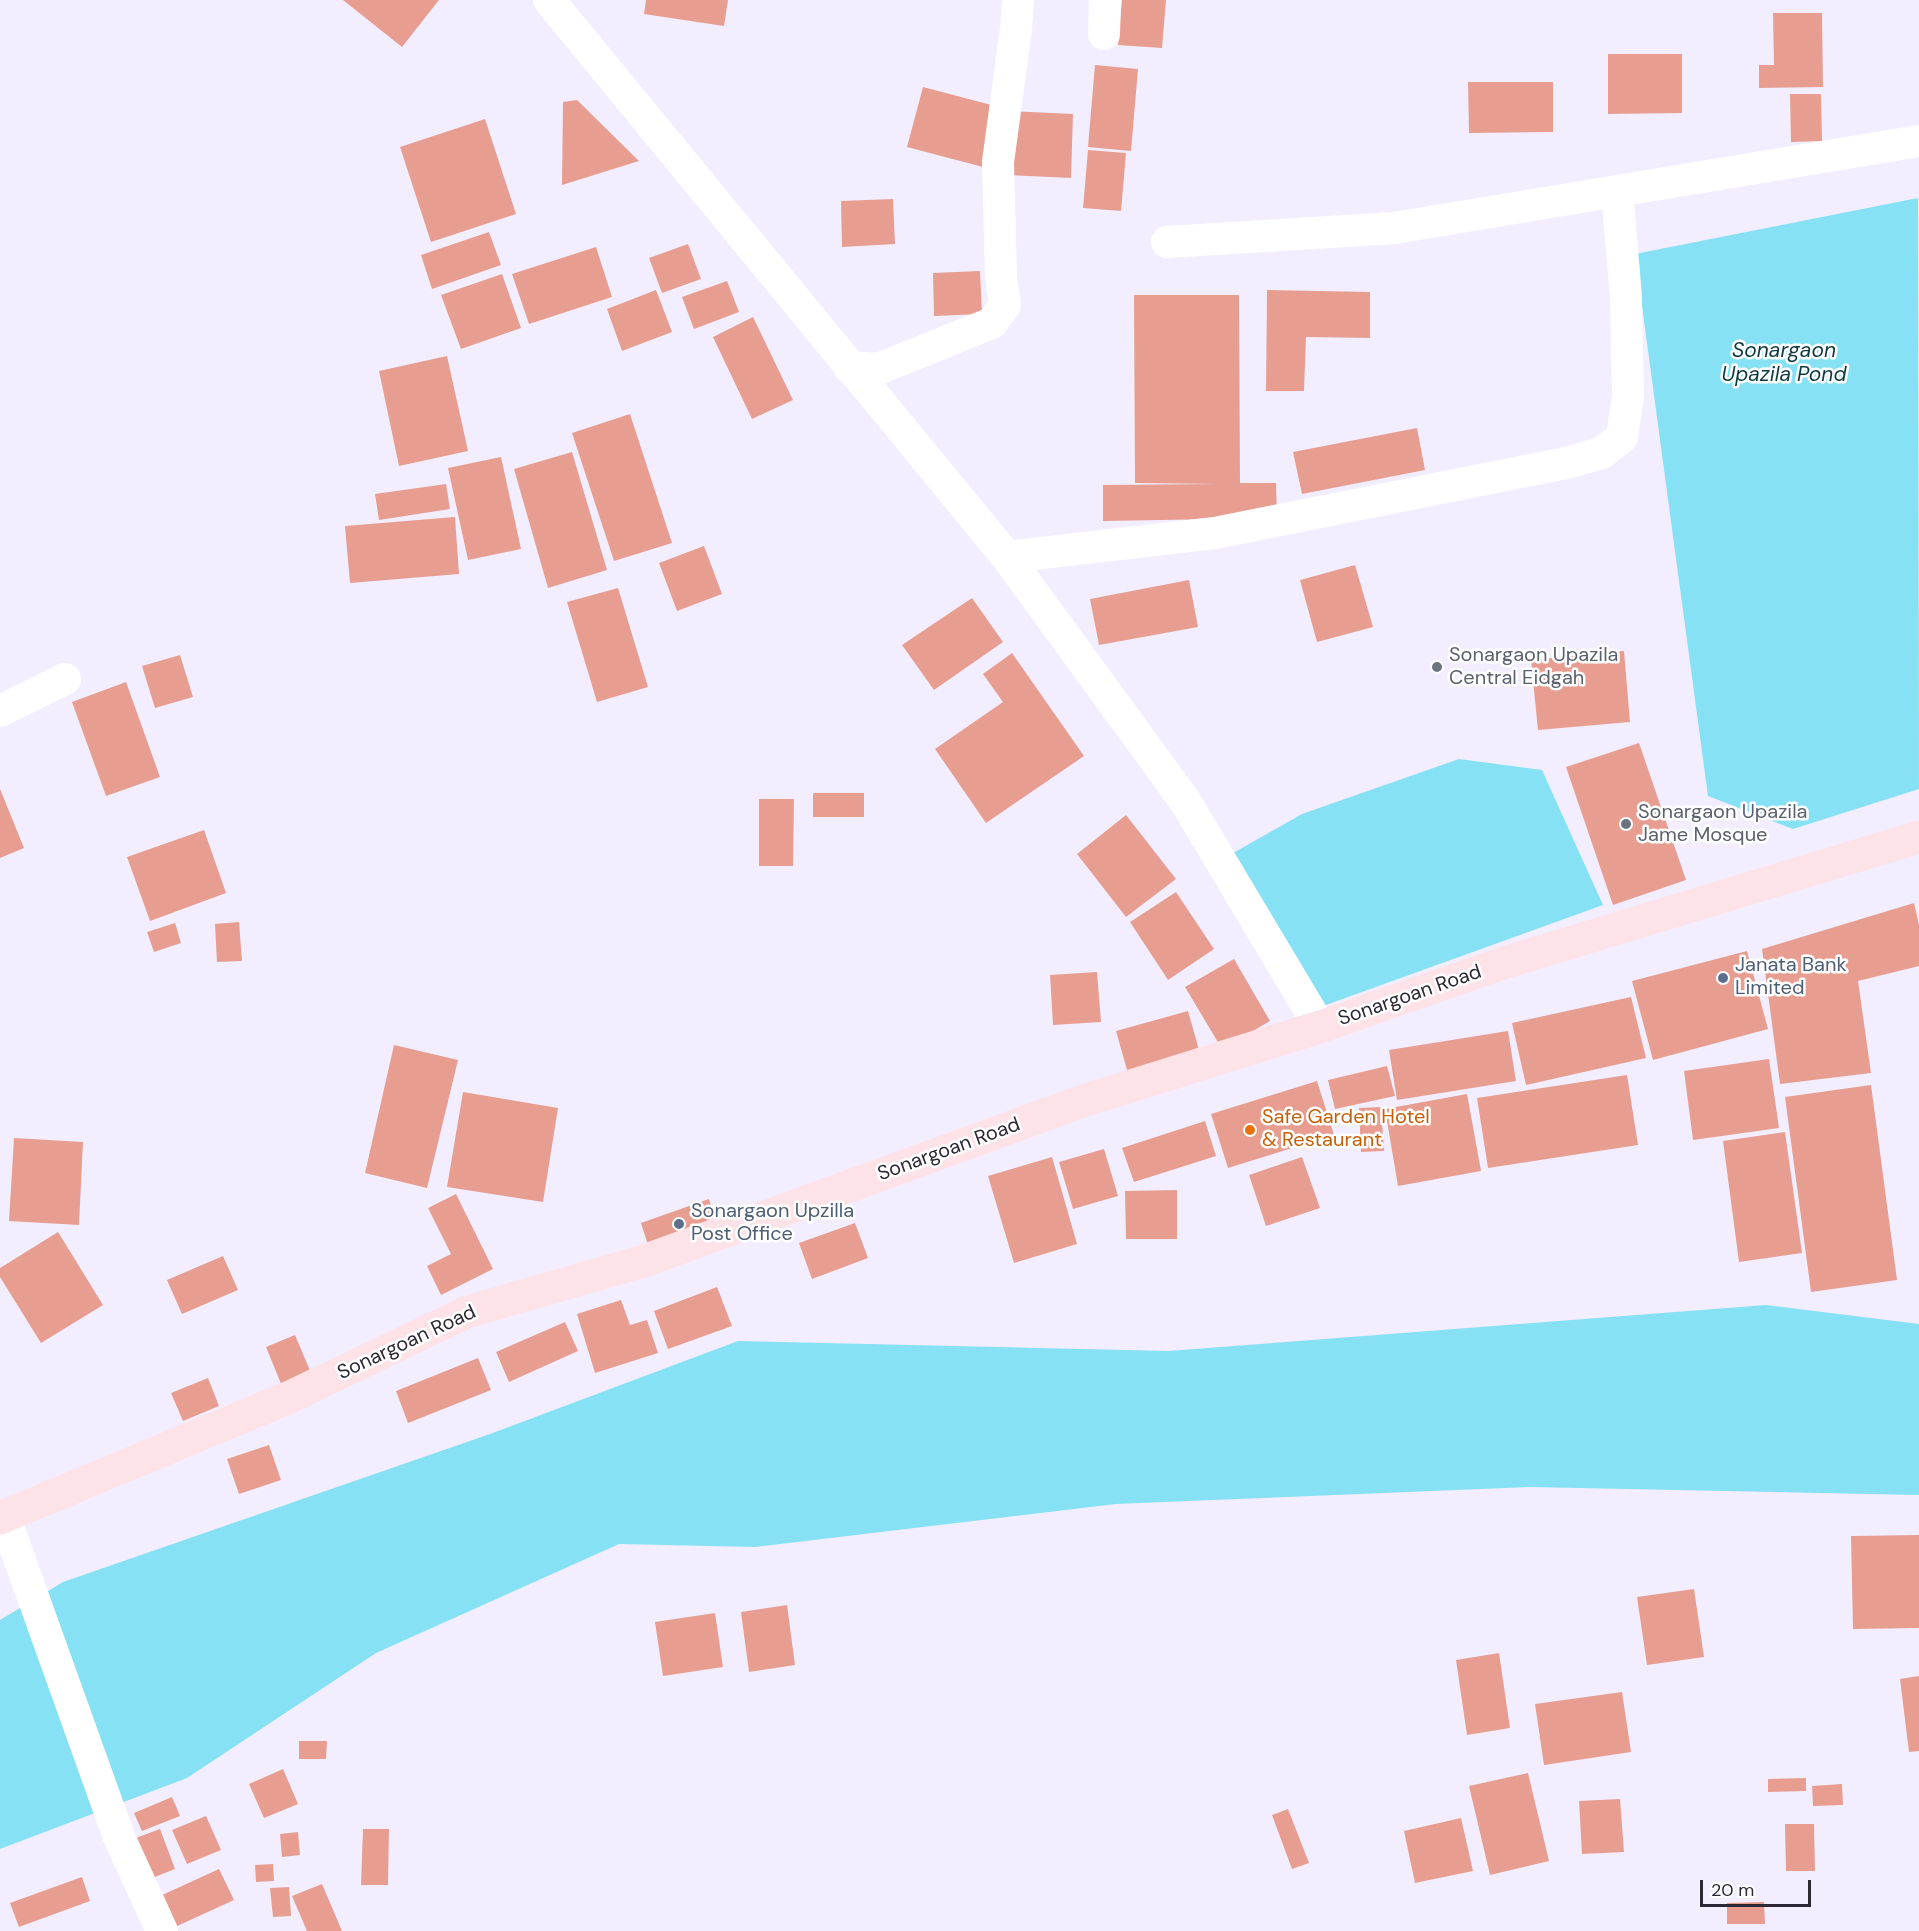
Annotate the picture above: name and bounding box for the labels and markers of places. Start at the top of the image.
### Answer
place label: Sonargaon Upazila Central Eidgah [1449,644,1618,691]
marker: Sonargaon Upazila Central Eidgah [1430,660,1444,674]
place label: Sonargaon Upazila Jame Mosque [1638,801,1807,848]
marker: Sonargaon Upazila Jame Mosque [1619,817,1633,831]
place label: Janata Bank Limited [1735,954,1847,1001]
marker: Janata Bank Limited [1716,971,1730,985]
place label: Safe Garden Hotel & Restaurant [1262,1106,1430,1153]
marker: Safe Garden Hotel & Restaurant [1243,1123,1257,1137]
place label: Sonargaon Upzilla Post Office [691,1200,854,1247]
marker: Sonargaon Upzilla Post Office [672,1217,686,1231]

